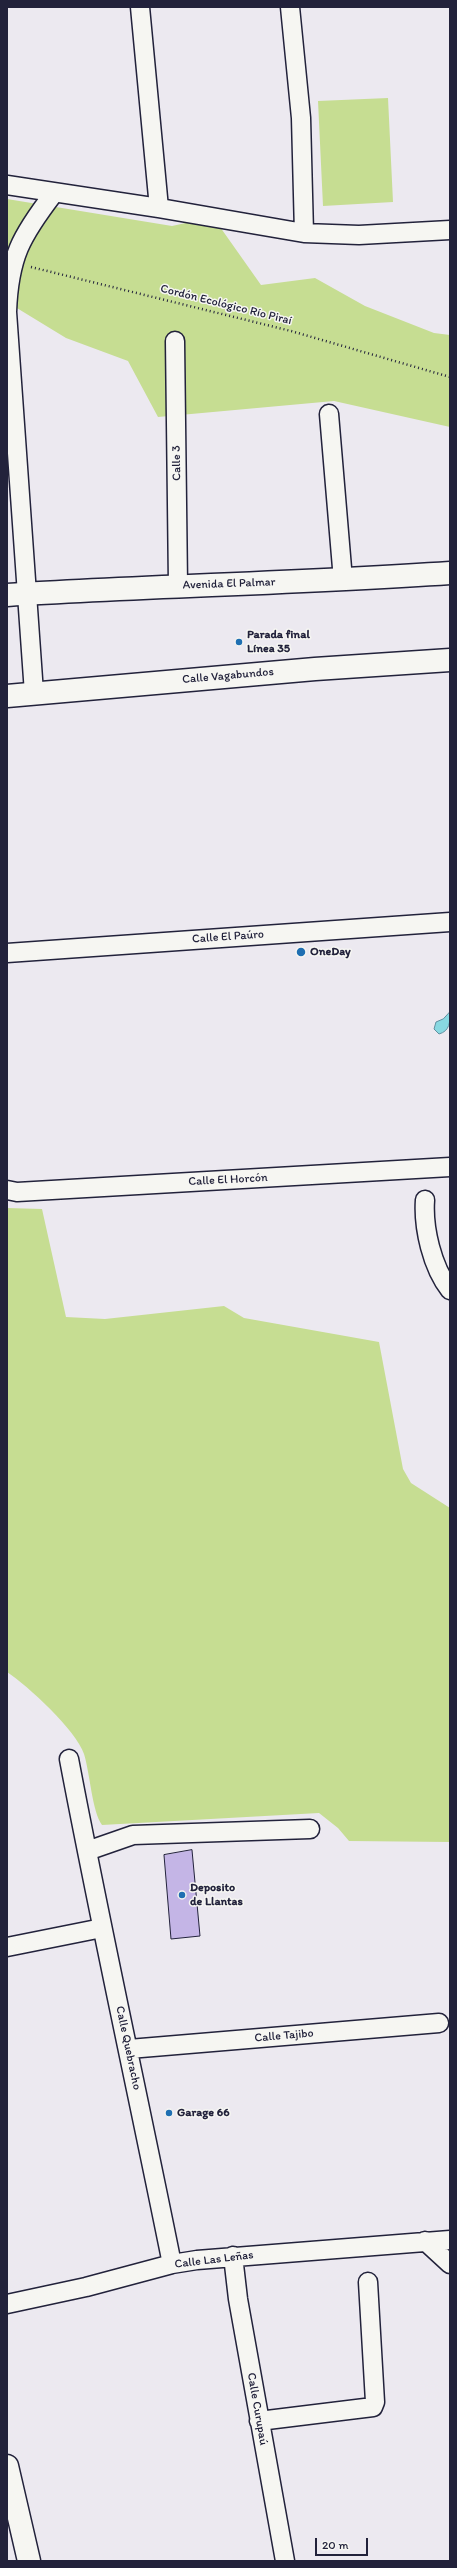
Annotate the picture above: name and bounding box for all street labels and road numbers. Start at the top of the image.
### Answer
street label: Cordón Ecológico Río Piraí [159,282,293,328]
street label: Calle 3 [169,445,185,481]
street label: Avenida El Palmar [182,575,276,593]
street label: Calle Vagabundos [182,665,274,687]
street label: Calle El Paúro [192,927,264,947]
street label: Calle El Horcón [188,1171,268,1189]
street label: Calle Quebracho [112,2005,144,2091]
street label: Calle Tajibo [254,2026,314,2046]
street label: Calle Las Leñas [174,2248,254,2272]
street label: Calle Curupaú [244,2372,270,2446]

